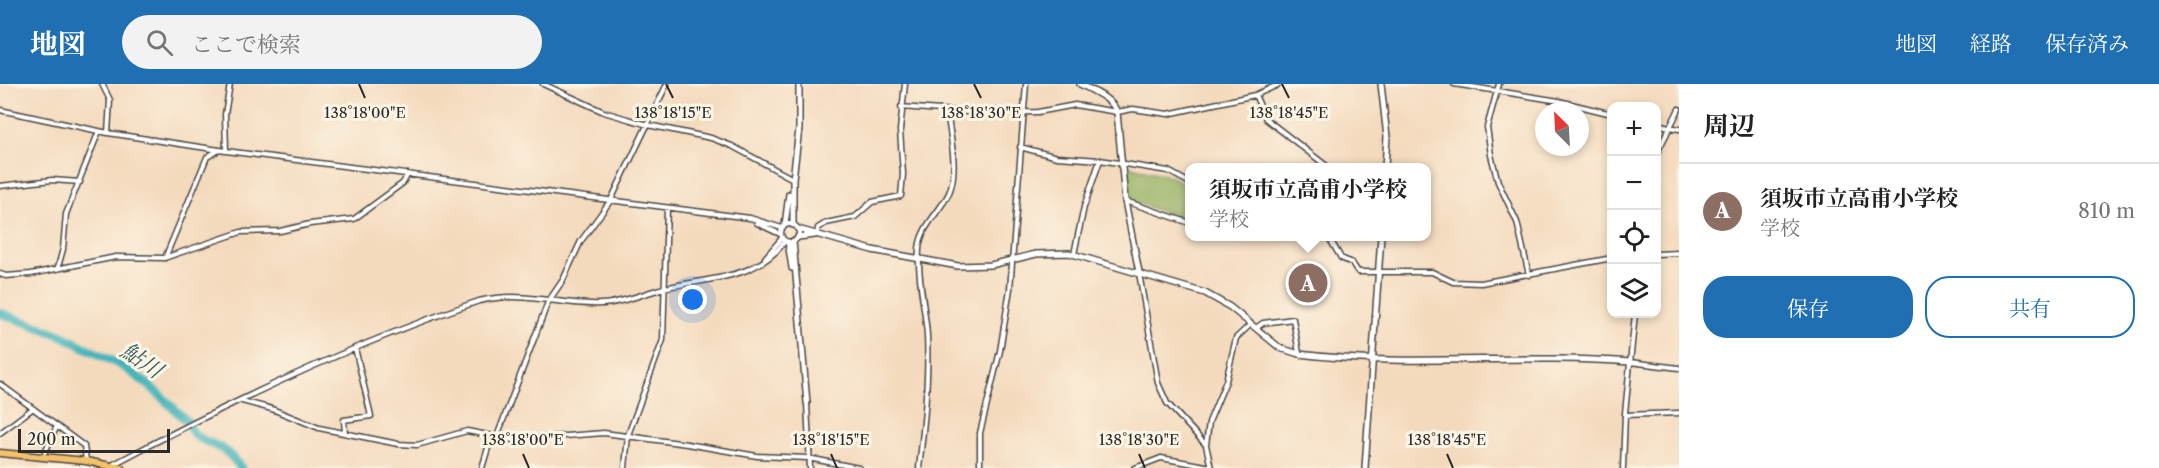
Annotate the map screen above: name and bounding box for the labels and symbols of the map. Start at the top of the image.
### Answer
north arrow [1535,102,1589,156]
text: 138°18'00"E [324,103,406,122]
text: 138°18'15"E [634,103,712,122]
text: 138°18'30"E [941,103,1021,122]
text: 138°18'45"E [1250,103,1328,122]
pin: A [1288,260,1328,306]
your location [678,285,707,314]
water label: 鮎川 [116,337,169,385]
scale bar [18,426,170,454]
text: 138°18'00"E [482,430,564,449]
text: 138°18'15"E [792,430,870,449]
text: 138°18'30"E [1099,430,1179,449]
text: 138°18'45"E [1408,430,1486,449]

